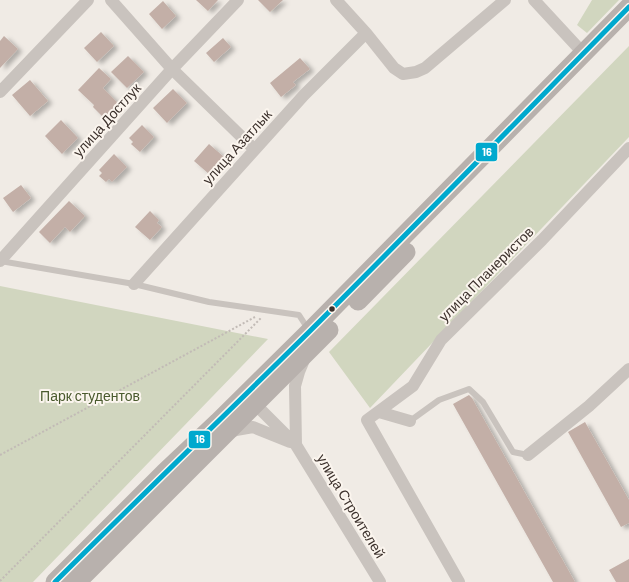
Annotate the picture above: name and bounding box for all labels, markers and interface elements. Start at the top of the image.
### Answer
street label: улица Достлук [69,79,145,160]
street label: улица Азатлык [199,105,275,188]
line badge: 16 [475,142,498,162]
text: 16 [482,145,492,158]
street label: улица Планеристов [435,223,537,325]
unlabelled marker [327,304,337,314]
park label: Парк студентов [40,387,140,404]
line badge: 16 [188,430,211,449]
text: 16 [195,432,205,445]
street label: улица Строителей [314,451,389,561]

